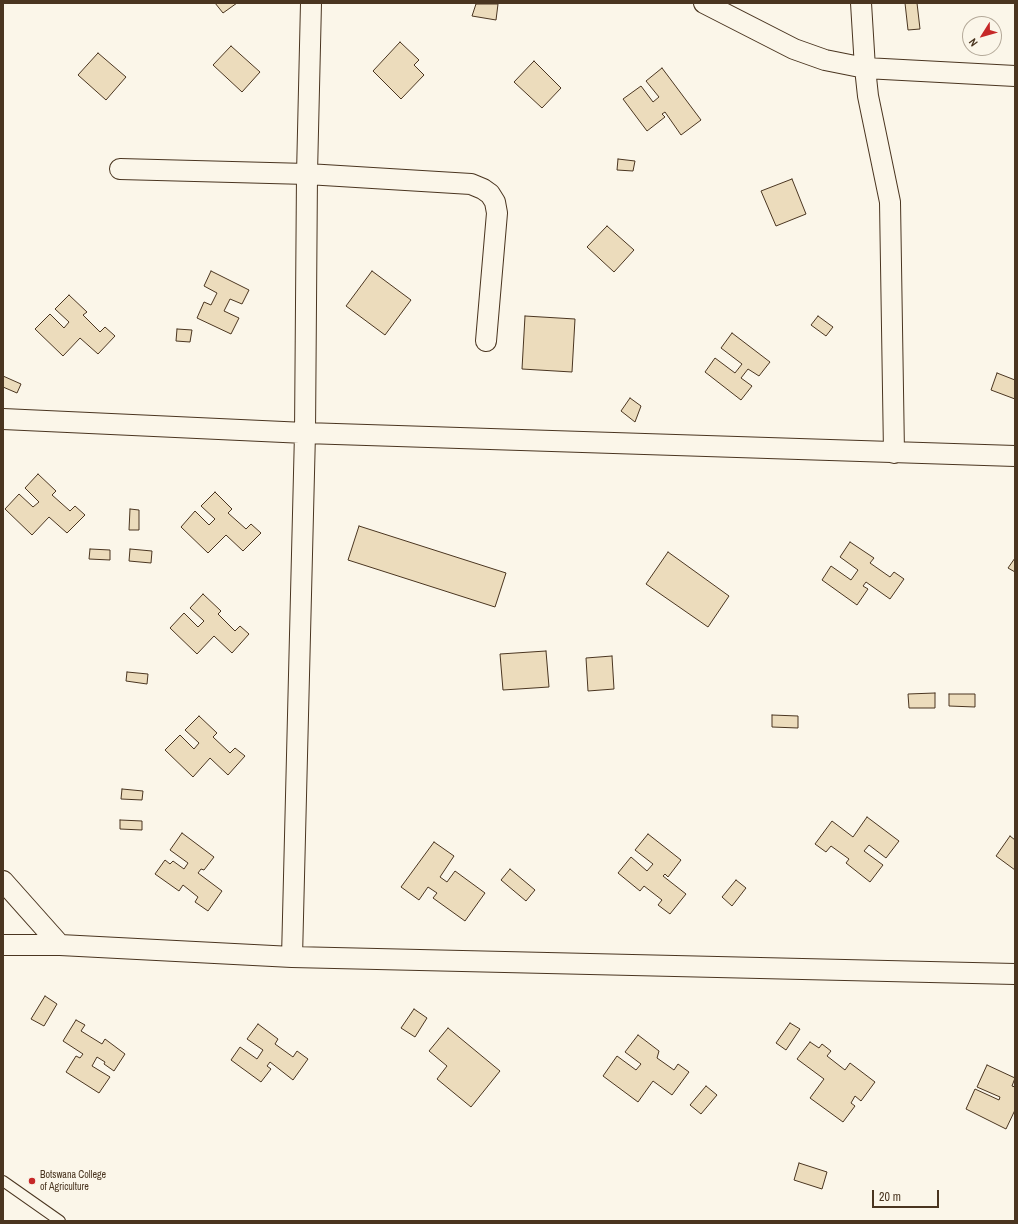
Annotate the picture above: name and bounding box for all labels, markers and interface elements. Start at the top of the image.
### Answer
north arrow [962,16,1002,56]
text: N [966,36,981,49]
place label: Botswana College of Agriculture [40,1169,106,1192]
marker: Botswana College of Agriculture [27,1176,37,1186]
scale bar [874,1182,941,1208]
text: 20 m [879,1189,901,1205]

